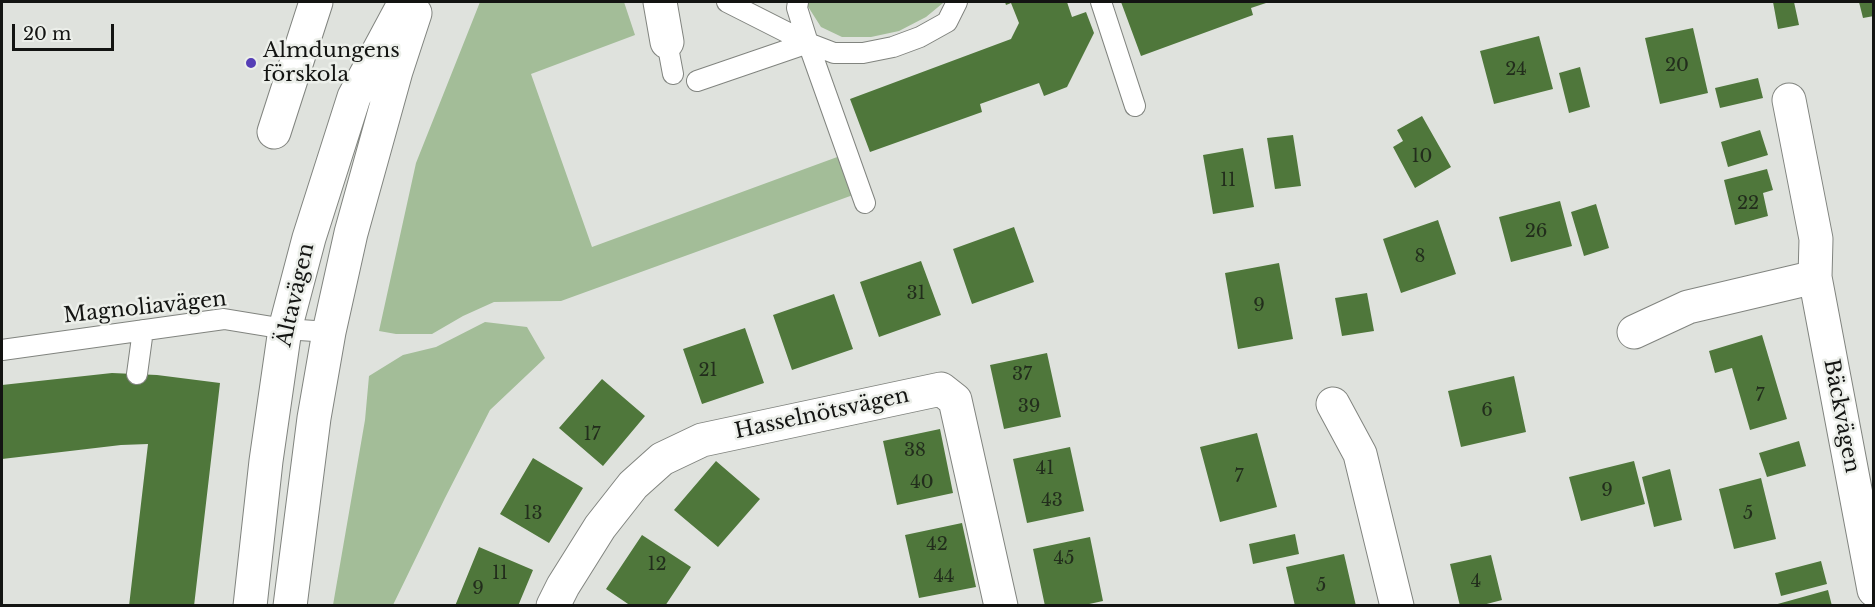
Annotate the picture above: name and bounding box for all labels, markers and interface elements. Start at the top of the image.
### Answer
scale bar [15,12,117,50]
text: 20 m [23,23,71,45]
place label: Almdungens förskola [263,38,400,88]
house number: 20 [1665,55,1689,77]
marker: Almdungens förskola [244,56,258,70]
house number: 24 [1505,59,1527,81]
house number: 10 [1412,146,1432,168]
house number: 11 [1220,170,1236,192]
house number: 22 [1737,193,1759,215]
house number: 26 [1525,221,1547,243]
street label: Ältavägen [272,241,320,349]
house number: 8 [1415,246,1425,268]
house number: 31 [906,283,926,305]
street label: Magnoliavägen [62,287,228,329]
house number: 9 [1253,295,1265,317]
street label: Bäckvägen [1818,357,1864,475]
house number: 21 [698,360,718,382]
house number: 37 [1012,364,1032,386]
street label: Hasselnötsvägen [732,383,912,445]
house number: 7 [1755,385,1765,407]
house number: 39 [1018,396,1040,418]
house number: 6 [1481,400,1493,422]
house number: 17 [583,424,601,446]
house number: 38 [904,440,926,462]
house number: 41 [1036,458,1054,480]
house number: 7 [1234,466,1244,488]
house number: 40 [910,472,934,494]
house number: 9 [1601,480,1613,502]
house number: 43 [1041,490,1063,512]
house number: 13 [523,503,543,525]
house number: 5 [1743,503,1753,525]
house number: 42 [926,534,948,556]
house number: 45 [1054,548,1074,570]
house number: 12 [647,554,667,576]
house number: 11 [492,563,508,585]
house number: 44 [933,566,955,588]
house number: 4 [1471,571,1481,593]
house number: 5 [1316,575,1326,597]
house number: 9 [472,578,484,600]

